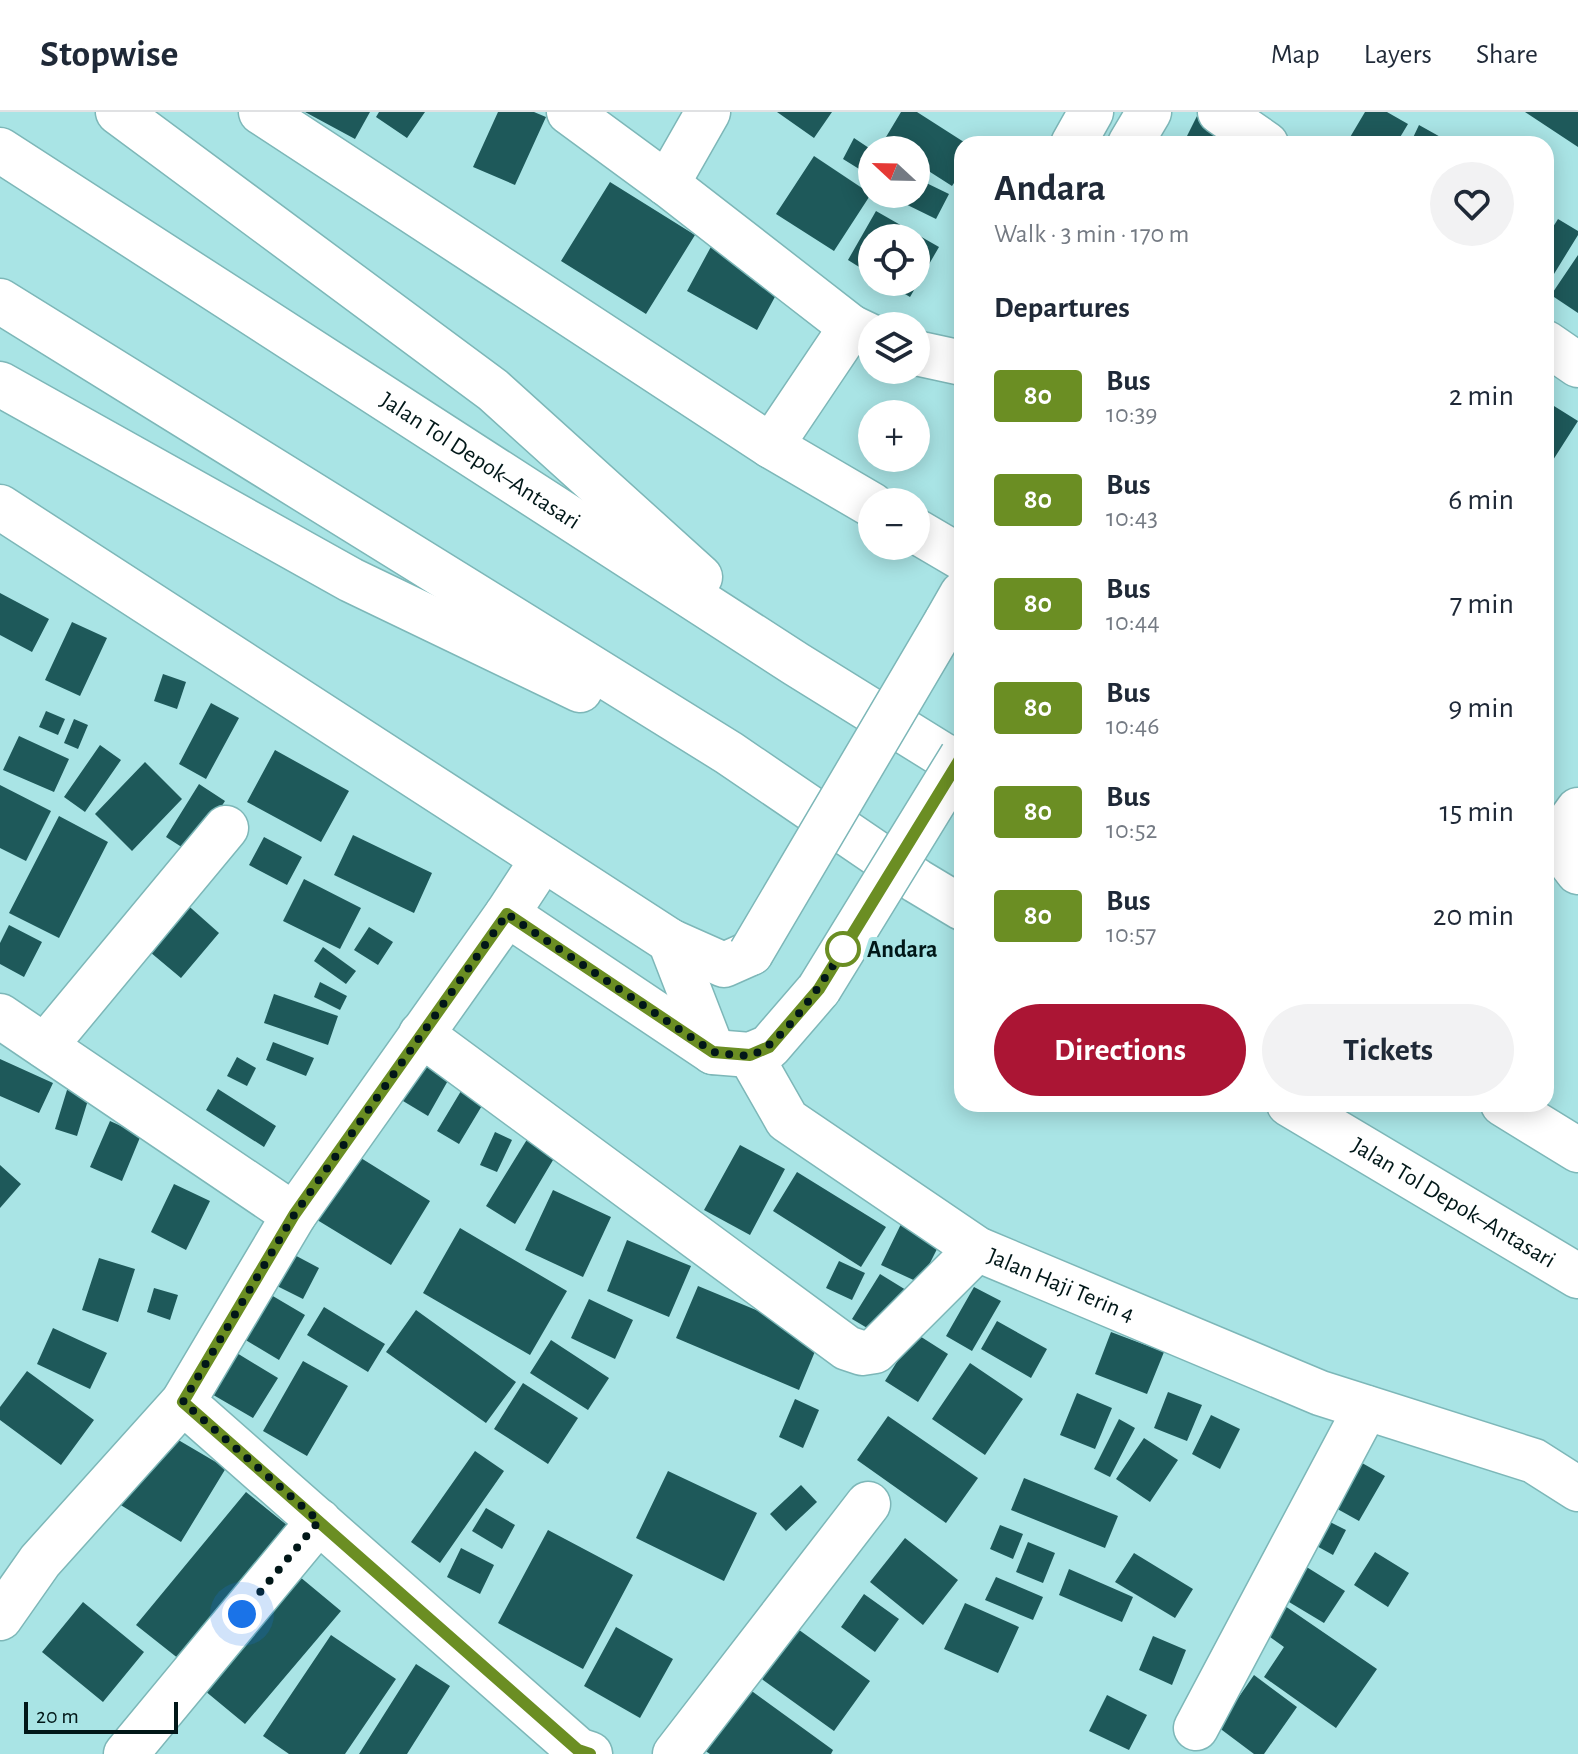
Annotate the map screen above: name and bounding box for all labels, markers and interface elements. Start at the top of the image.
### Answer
text: Stopwise [40,36,178,74]
text: Map [1271,41,1320,69]
text: Layers [1364,41,1432,69]
text: Share [1476,41,1538,69]
north arrow [858,136,930,208]
map controls [858,136,930,560]
button: heart [1430,162,1514,246]
text: Andara [994,170,1106,208]
text: Walk · 3 min · 170 m [994,221,1189,247]
button: locate [858,224,930,296]
text: Departures [994,293,1130,323]
button: layers [858,312,930,384]
text: Bus [1106,366,1151,396]
text: 2 min [1449,381,1514,411]
text: 80 [1024,382,1052,410]
street label: Jalan Tol Depok–Antasari [376,388,584,534]
button: + [858,400,930,472]
text: 10:39 [1106,401,1158,427]
text: Bus [1106,470,1151,500]
text: 6 min [1448,485,1514,515]
text: 80 [1024,486,1052,514]
button: − [858,488,930,560]
text: 10:43 [1106,505,1158,531]
text: Bus [1106,574,1151,604]
text: 7 min [1450,589,1514,619]
text: 80 [1024,590,1052,618]
text: 10:44 [1106,609,1160,635]
text: Bus [1106,678,1151,708]
text: 9 min [1448,693,1514,723]
text: 80 [1024,694,1052,722]
text: 10:46 [1106,713,1159,739]
text: Bus [1106,782,1151,812]
text: 15 min [1439,797,1514,827]
text: 80 [1024,798,1052,826]
text: 10:52 [1106,817,1157,843]
text: Bus [1106,886,1151,916]
text: 20 min [1433,901,1514,931]
text: 80 [1024,902,1052,930]
text: 10:57 [1106,921,1156,947]
marker: Andara [826,932,860,966]
place label: Andara [867,938,938,962]
button: Directions [994,1004,1246,1096]
button: Tickets [1262,1004,1514,1096]
street label: Jalan Tol Depok–Antasari [1348,1133,1559,1273]
street label: Jalan Haji Terin 4 [984,1244,1138,1327]
your location [222,1594,262,1634]
scale bar [24,1698,178,1734]
text: 20 m [36,1705,79,1727]

